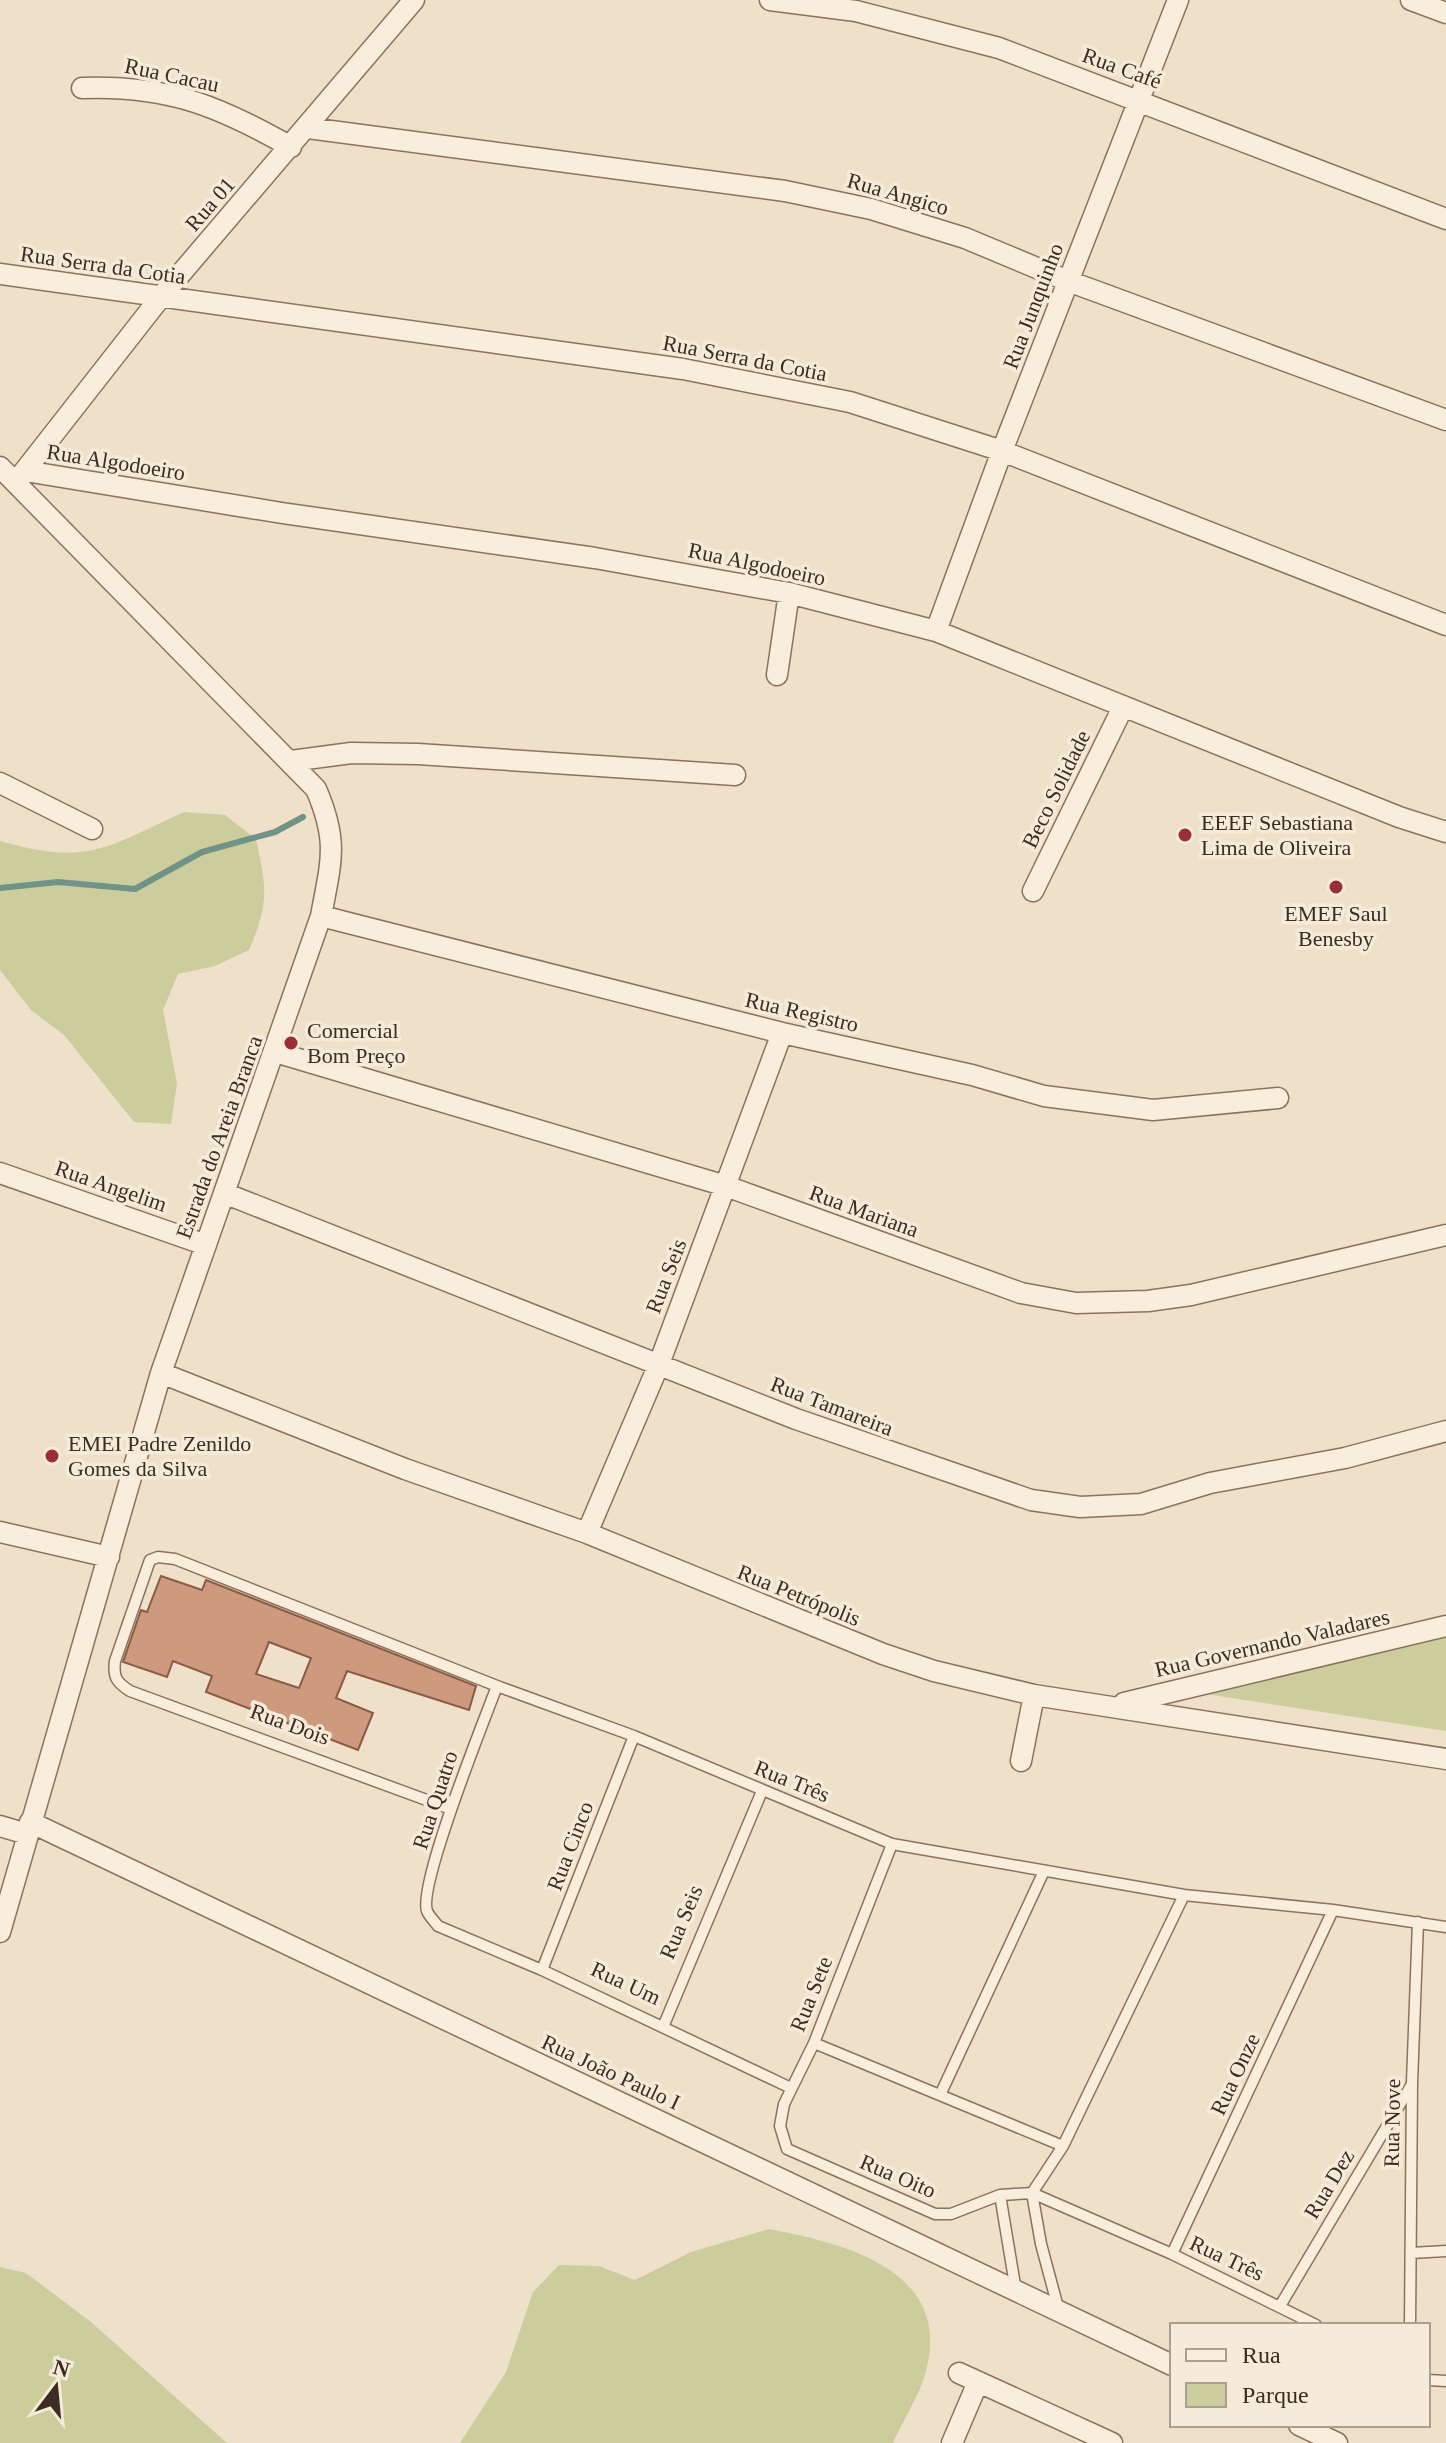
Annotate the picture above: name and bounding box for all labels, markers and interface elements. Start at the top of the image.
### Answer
street label: Rua Café [1079,42,1165,94]
street label: Rua Cacau [122,53,222,97]
street label: Rua Angico [844,168,952,220]
street label: Rua 01 [180,172,240,236]
street label: Rua Junquinho [998,240,1068,372]
street label: Rua Serra da Cotia [19,241,188,289]
street label: Rua Serra da Cotia [661,330,829,386]
street label: Rua Algodoeiro [45,439,187,485]
street label: Rua Algodoeiro [686,537,828,591]
street label: Beco Solidade [1017,726,1095,852]
place label: EEEF Sebastiana Lima de Oliveira [1201,810,1353,860]
marker: EEEF Sebastiana Lima de Oliveira [1176,826,1194,844]
marker: EMEF Saul Benesby [1327,878,1345,896]
place label: EMEF Saul Benesby [1284,901,1388,951]
street label: Rua Registro [743,987,861,1037]
place label: Comercial Bom Preço [307,1018,405,1068]
street label: Estrada do Areia Branca [171,1032,267,1242]
marker: Comercial Bom Preço [282,1034,300,1052]
street label: Rua Angelim [52,1155,170,1217]
street label: Rua Mariana [806,1180,922,1242]
street label: Rua Seis [640,1235,692,1317]
street label: Rua Tamareira [767,1371,897,1441]
place label: EMEI Padre Zenildo Gomes da Silva [68,1431,251,1481]
marker: EMEI Padre Zenildo Gomes da Silva [43,1447,61,1465]
street label: Rua Petrópolis [734,1559,864,1631]
street label: Rua Governando Valadares [1152,1604,1392,1682]
street label: Rua Dois [247,1698,333,1750]
street label: Rua Quatro [407,1748,463,1852]
street label: Rua Três [751,1755,833,1807]
street label: Rua Cinco [542,1798,598,1894]
street label: Rua Seis [654,1881,708,1963]
street label: Rua Sete [785,1953,837,2035]
street label: Rua Um [587,1956,665,2010]
street label: Rua João Paulo I [538,2029,684,2115]
street label: Rua Onze [1205,2029,1265,2119]
street label: Rua Nove [1379,2078,1405,2168]
street label: Rua Dez [1299,2145,1359,2223]
street label: Rua Oito [856,2149,940,2203]
street label: Rua Três [1186,2230,1268,2286]
legend [1170,2323,1430,2427]
text: Rua [1242,2342,1281,2368]
north arrow [16,2347,96,2427]
text: N [50,2354,73,2382]
text: Parque [1242,2382,1309,2408]

